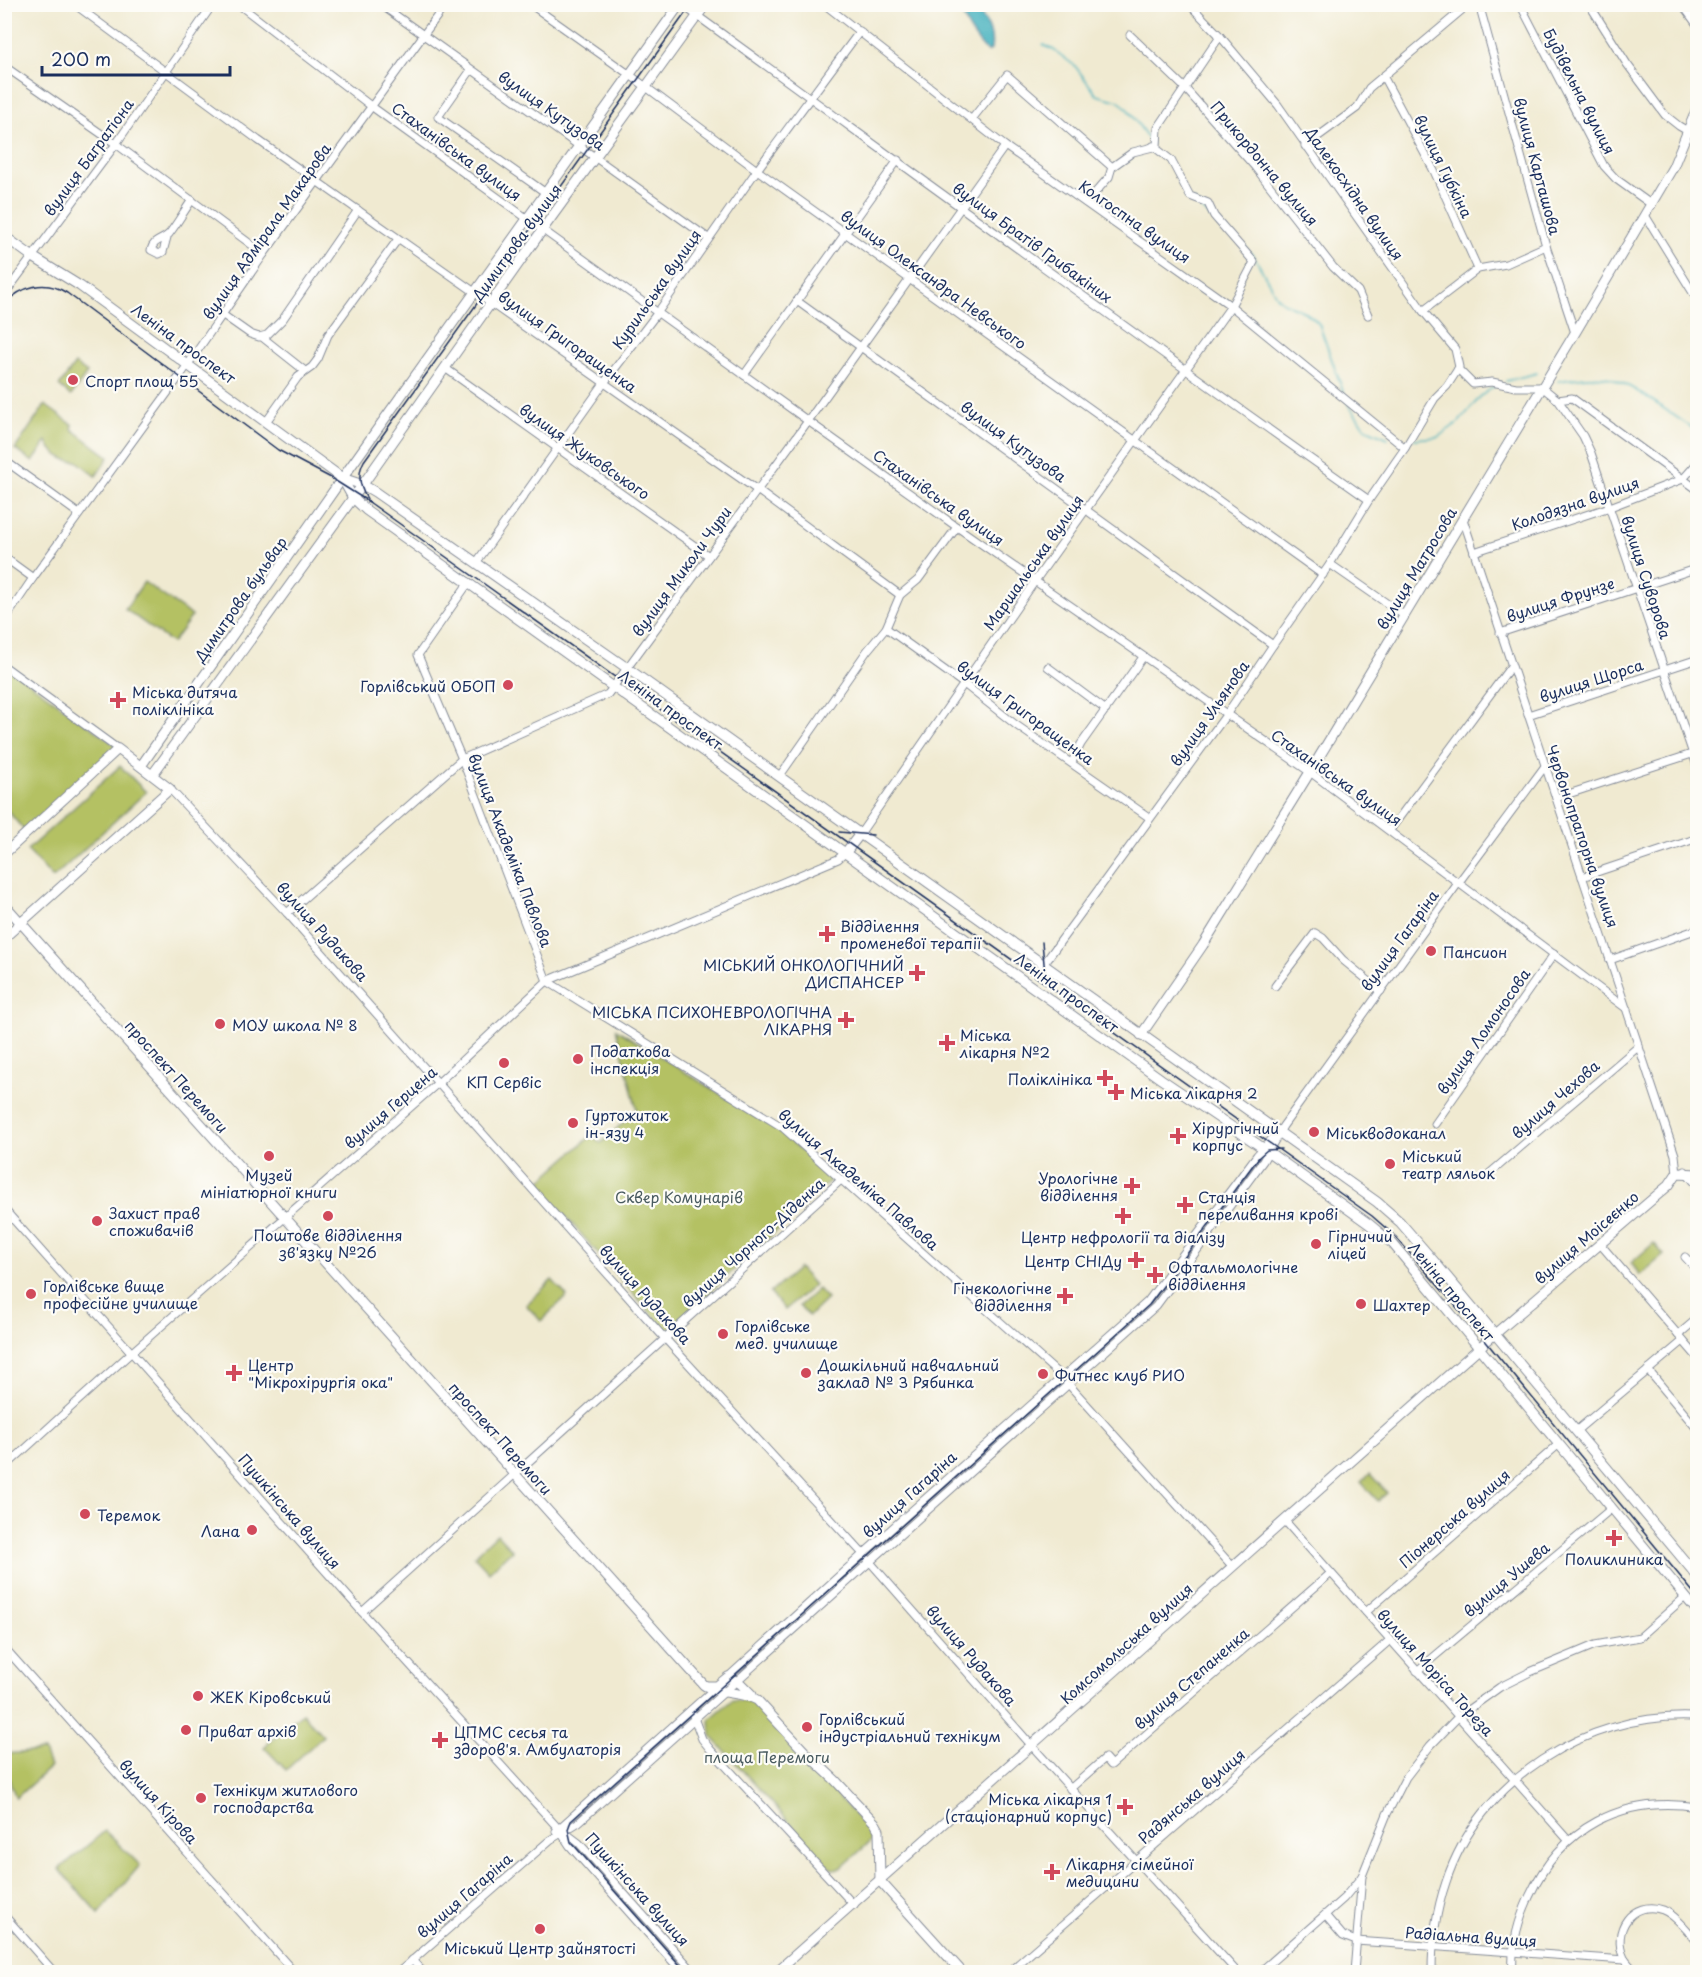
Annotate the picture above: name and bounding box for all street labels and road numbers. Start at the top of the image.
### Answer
street label: Будівельна вулиця [1538,24,1622,158]
street label: вулиця Кутузова [494,64,611,156]
street label: вулиця Багратіона [37,93,139,221]
street label: вулиця Карташова [1509,95,1568,238]
street label: Стаханівська вулиця [387,96,527,206]
street label: Прикордонна вулиця [1206,96,1324,230]
street label: вулиця Губкіна [1409,110,1479,222]
street label: Далекосхідна вулиця [1299,121,1410,265]
street label: вулиця Адмірала Макарова [196,138,336,324]
street label: Колгоспна вулиця [1074,174,1196,268]
street label: вулиця Братів Грибакіних [948,176,1118,308]
street label: Димитрова вулиця [465,179,567,306]
street label: вулиця Олександра Невського [836,204,1032,354]
street label: Курильська вулиця [606,224,706,354]
street label: вулиця Григоращенка [494,284,643,398]
street label: Леніна проспект [127,297,241,389]
street label: вулиця Кутузова [956,395,1072,488]
street label: вулиця Жуковського [515,397,655,505]
street label: Стаханівська вулиця [869,443,1009,551]
street label: Колодязна вулиця [1508,470,1642,536]
street label: Маршальська вулиця [977,489,1089,635]
street label: вулиця Миколи Чури [626,501,736,641]
street label: вулиця Матросова [1370,502,1462,634]
street label: вулиця Суворова [1616,512,1678,642]
street label: Димитрова бульвар [187,532,292,667]
street label: вулиця Фрунзе [1503,571,1617,627]
street label: вулиця Щорса [1536,652,1647,708]
street label: вулиця Григоращенка [953,654,1100,770]
street label: вулиця Ульянова [1164,655,1255,771]
street label: Леніна проспект [614,663,728,755]
street label: Стаханівська вулиця [1267,723,1407,831]
street label: Червонопрапорна вулиця [1541,741,1625,931]
street label: вулиця Академіка Павлова [463,750,559,951]
street label: вулиця Рудакова [272,876,375,987]
street label: вулиця Гагаріна [1354,884,1444,995]
street label: Леніна проспект [1010,946,1124,1038]
street label: вулиця Ломоносова [1431,963,1536,1099]
street label: проспект Перемоги [120,1014,234,1138]
street label: вулиця Чехова [1506,1054,1605,1144]
street label: вулиця Герцена [339,1060,442,1154]
street label: вулиця Академіка Павлова [774,1103,945,1256]
street label: вулиця Чорного-Діденка [677,1171,830,1312]
street label: вулиця Моісеєнко [1529,1185,1643,1289]
street label: Леніна проспект [1403,1236,1501,1346]
street label: вулиця Рудакова [595,1239,698,1350]
street label: проспект Перемоги [444,1376,558,1500]
street label: вулиця Гагаріна [857,1445,962,1543]
street label: Пушкінська вулиця [233,1448,347,1574]
street label: Піонерська вулиця [1393,1463,1515,1573]
street label: вулиця Ушева [1458,1536,1555,1622]
street label: Комсомольська вулиця [1055,1577,1197,1709]
street label: вулиця Рудакова [921,1599,1023,1711]
street label: вулиця Моріса Тореза [1372,1603,1500,1741]
street label: вулиця Степаненка [1128,1621,1254,1735]
street label: Радянська вулиця [1132,1743,1250,1849]
street label: вулиця Кірова [114,1753,204,1849]
street label: Пушкінська вулиця [581,1827,695,1951]
street label: вулиця Гагаріна [411,1846,517,1943]
street label: Радіальна вулиця [1404,1920,1538,1952]

